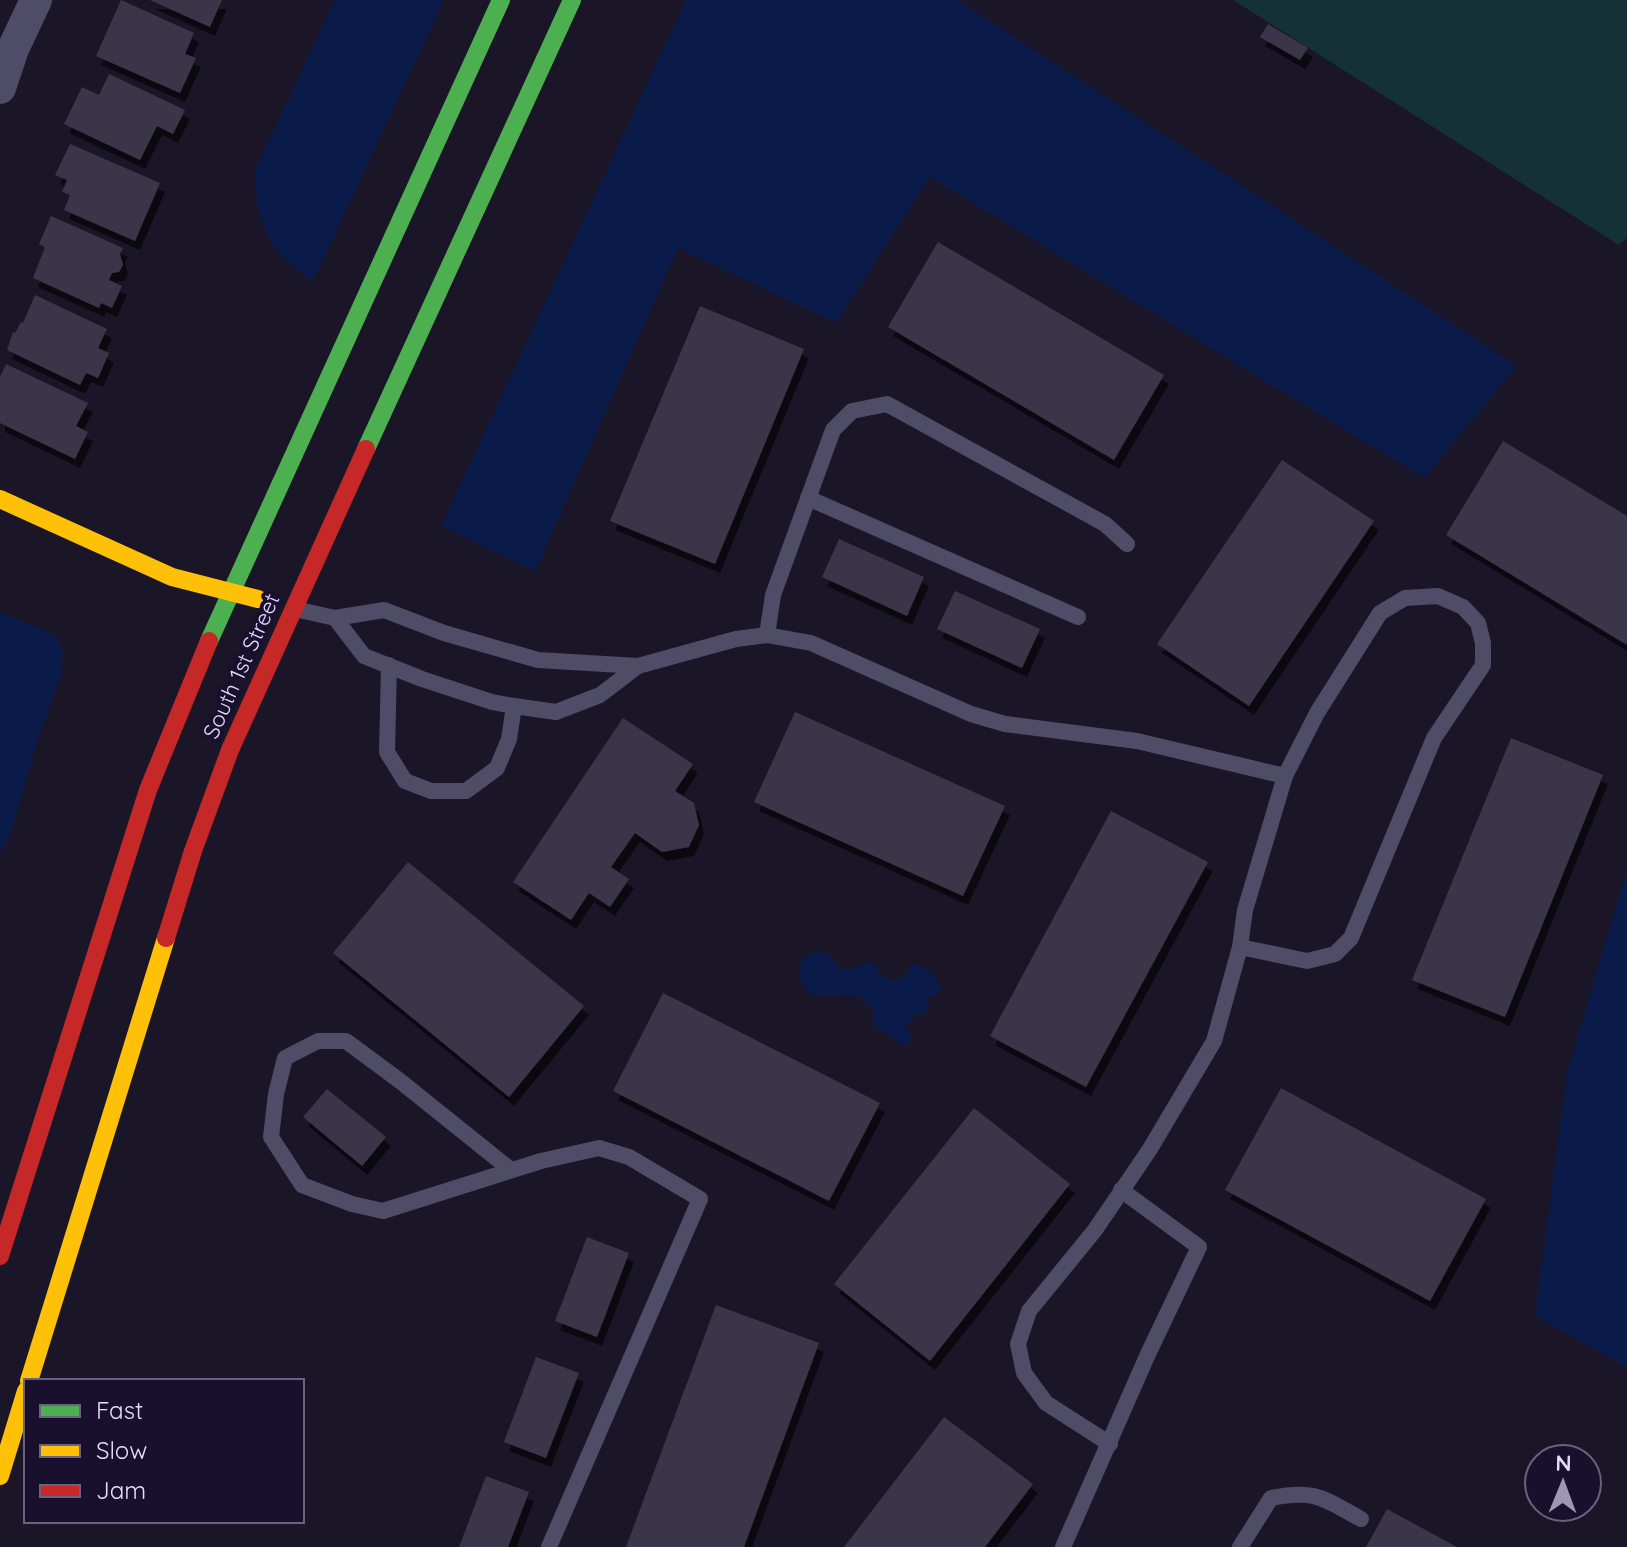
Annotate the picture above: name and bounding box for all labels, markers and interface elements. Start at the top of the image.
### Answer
street label: South 1st Street [196,589,286,743]
legend [24,1379,304,1523]
text: Fast [96,1395,143,1425]
text: Slow [96,1435,147,1465]
north arrow [1523,1443,1603,1523]
text: N [1555,1449,1572,1477]
text: Jam [96,1475,146,1505]

